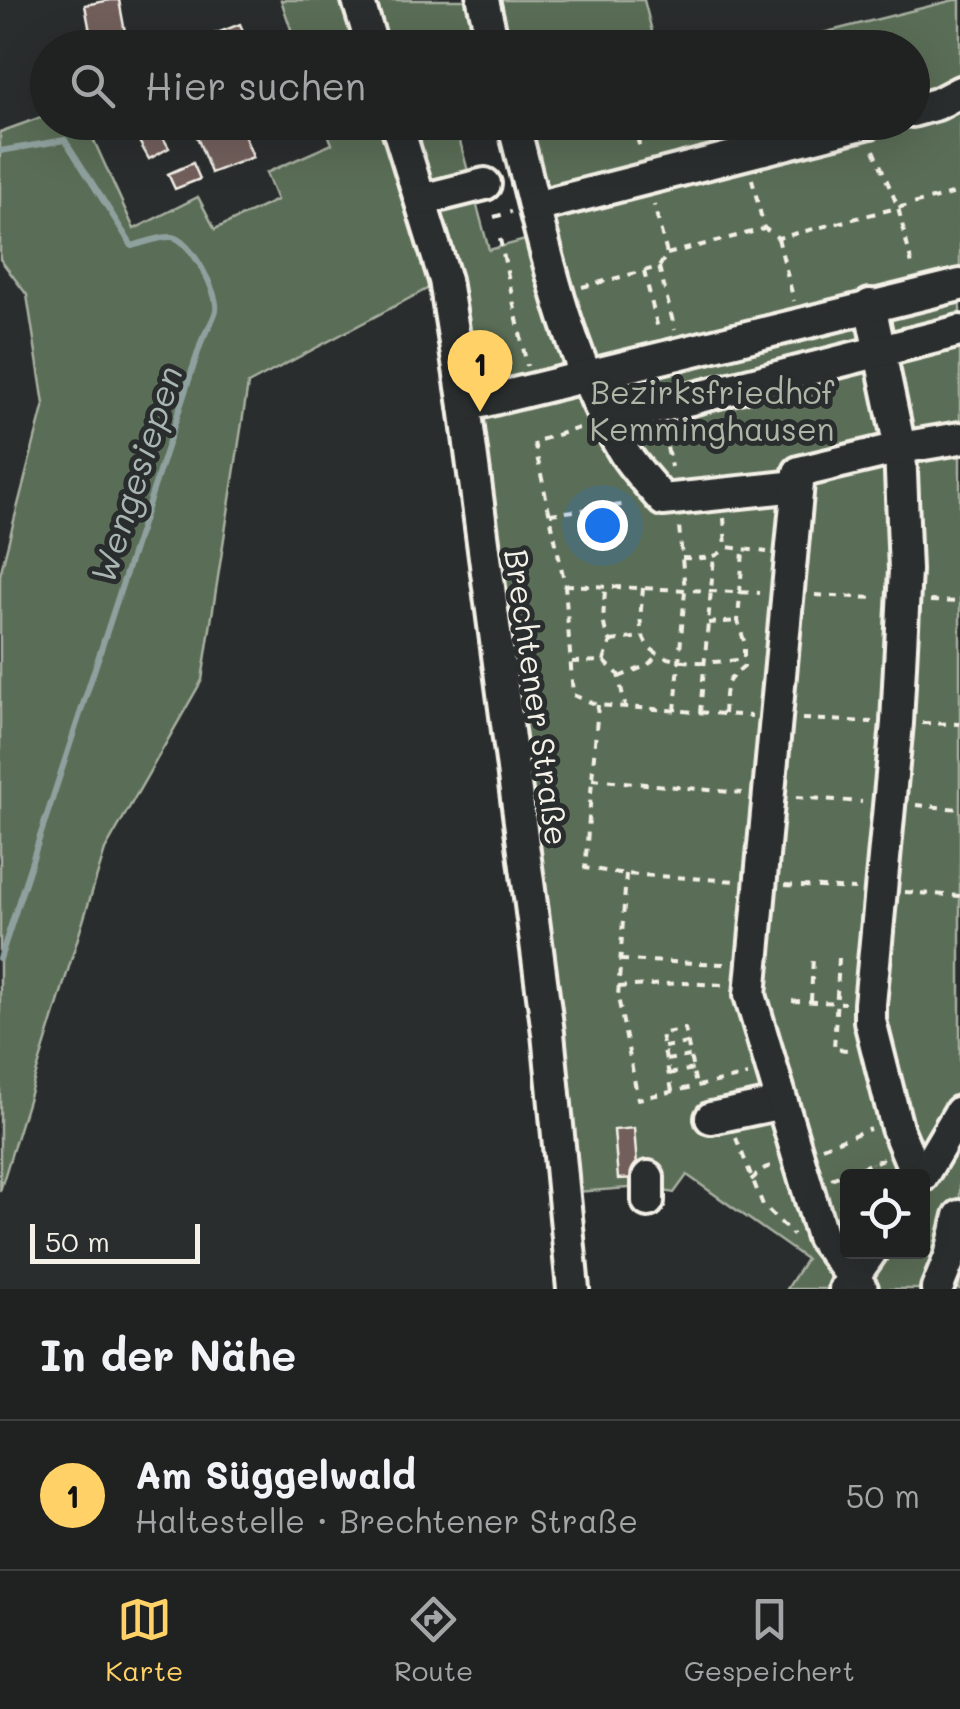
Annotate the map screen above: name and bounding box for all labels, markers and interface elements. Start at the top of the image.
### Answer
search box [30,30,930,140]
icon: search [65,58,120,113]
text: Hier suchen [145,60,366,110]
pin: 1 [448,330,512,412]
water label: Wengesiepen [78,360,192,588]
park label: Bezirksfriedhof Kemminghausen [590,370,834,449]
your location [577,500,628,551]
street label: Brechtener Straße [496,546,580,848]
map controls [840,1169,930,1259]
button: locate [840,1169,930,1259]
scale bar [30,1219,200,1264]
text: 50 m [45,1223,110,1259]
text: In der Nähe [40,1327,296,1382]
text: Am Süggelwald [135,1449,416,1499]
text: 1 [65,1474,80,1516]
text: 50 m [846,1474,920,1516]
text: Haltestelle · Brechtener Straße [135,1499,638,1541]
tab: Karte [105,1592,183,1688]
tab: Route [394,1592,473,1688]
tab: Gespeichert [684,1592,855,1688]

